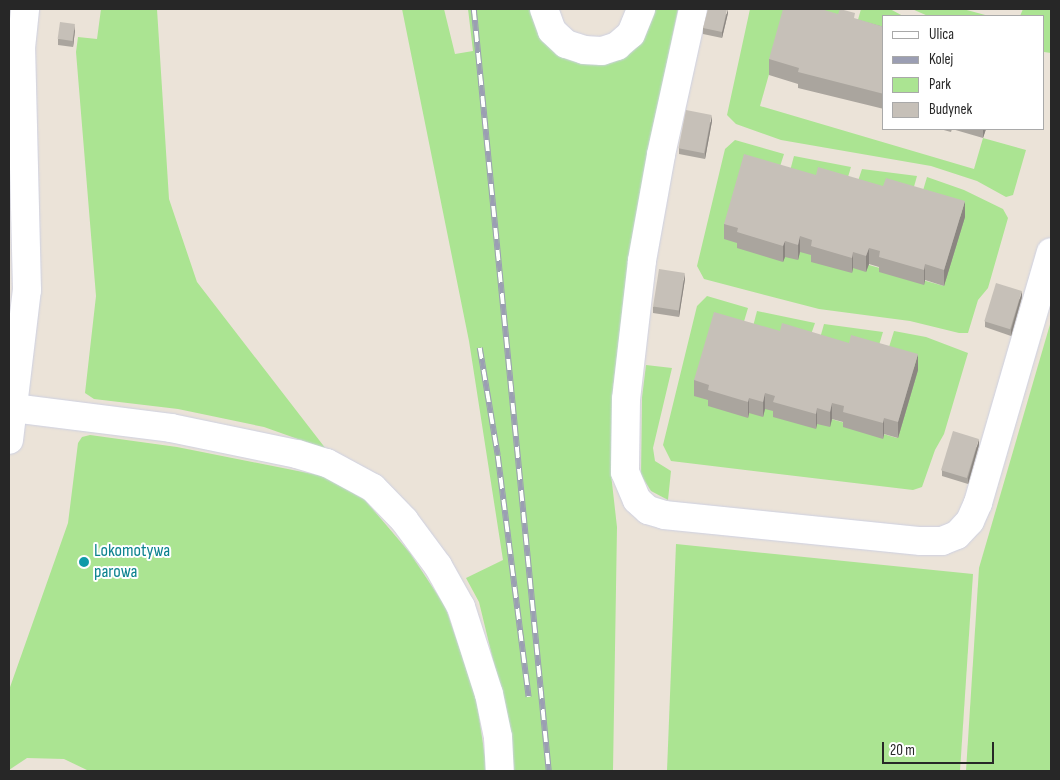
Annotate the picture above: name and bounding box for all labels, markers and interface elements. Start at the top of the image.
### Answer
legend [882,15,1045,130]
text: Ulica [929,25,954,44]
text: Kolej [929,50,953,69]
text: Park [929,75,951,94]
text: Budynek [929,100,972,119]
place label: Lokomotywa parowa [94,541,170,584]
marker: Lokomotywa parowa [78,556,90,568]
scale bar [885,732,998,764]
text: 20 m [890,741,915,760]

